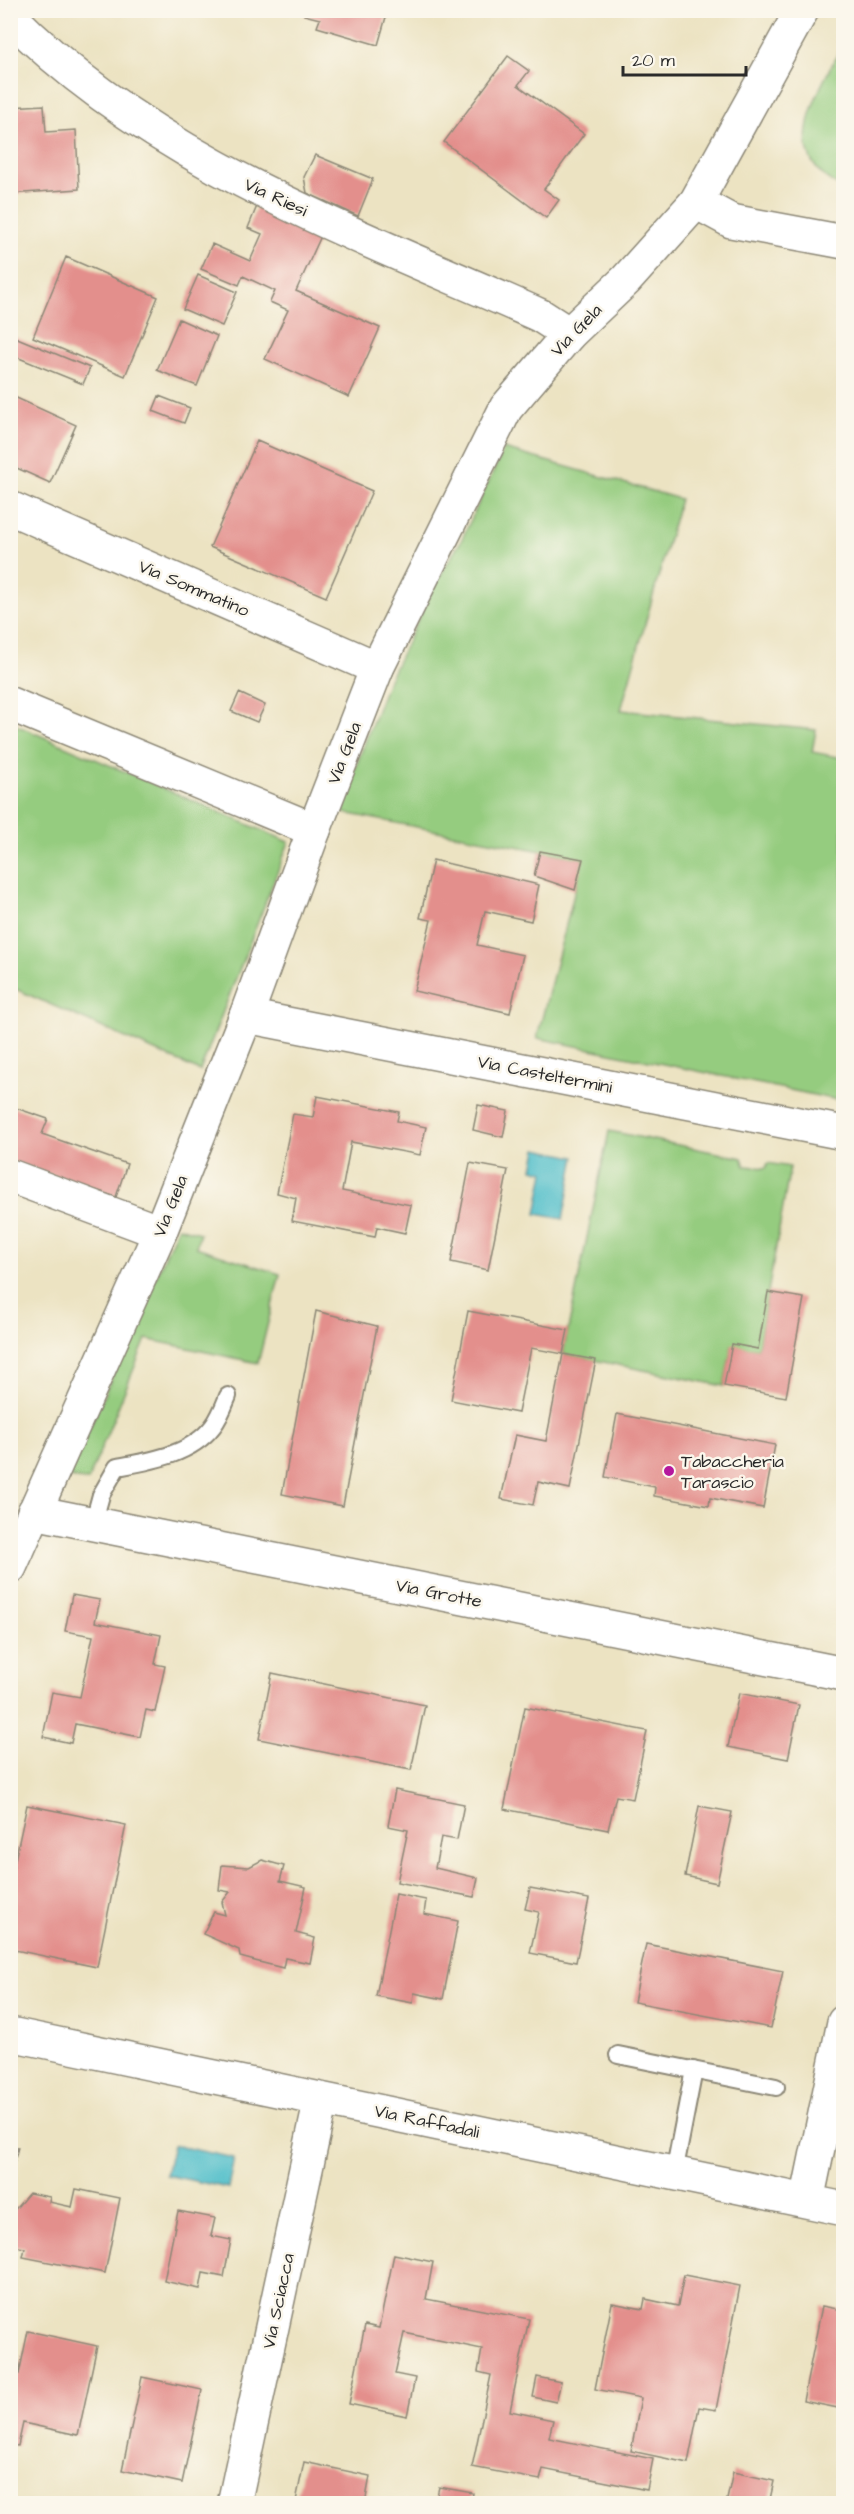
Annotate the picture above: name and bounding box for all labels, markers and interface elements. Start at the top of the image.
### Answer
scale bar [623,39,746,77]
text: 20 m [632,48,675,73]
street label: Via Riesi [240,172,312,223]
street label: Via Gela [545,298,608,362]
street label: Via Sommatino [134,554,253,623]
street label: Via Gela [321,719,368,788]
street label: Via Casteltermini [475,1049,615,1100]
street label: Via Gela [147,1172,194,1241]
place label: Tabaccheria Tarascio [681,1449,784,1495]
marker: Tabaccheria Tarascio [662,1464,676,1478]
street label: Via Grotte [394,1573,484,1614]
street label: Via Raffadali [372,2098,482,2145]
street label: Via Sciacca [256,2251,301,2351]

